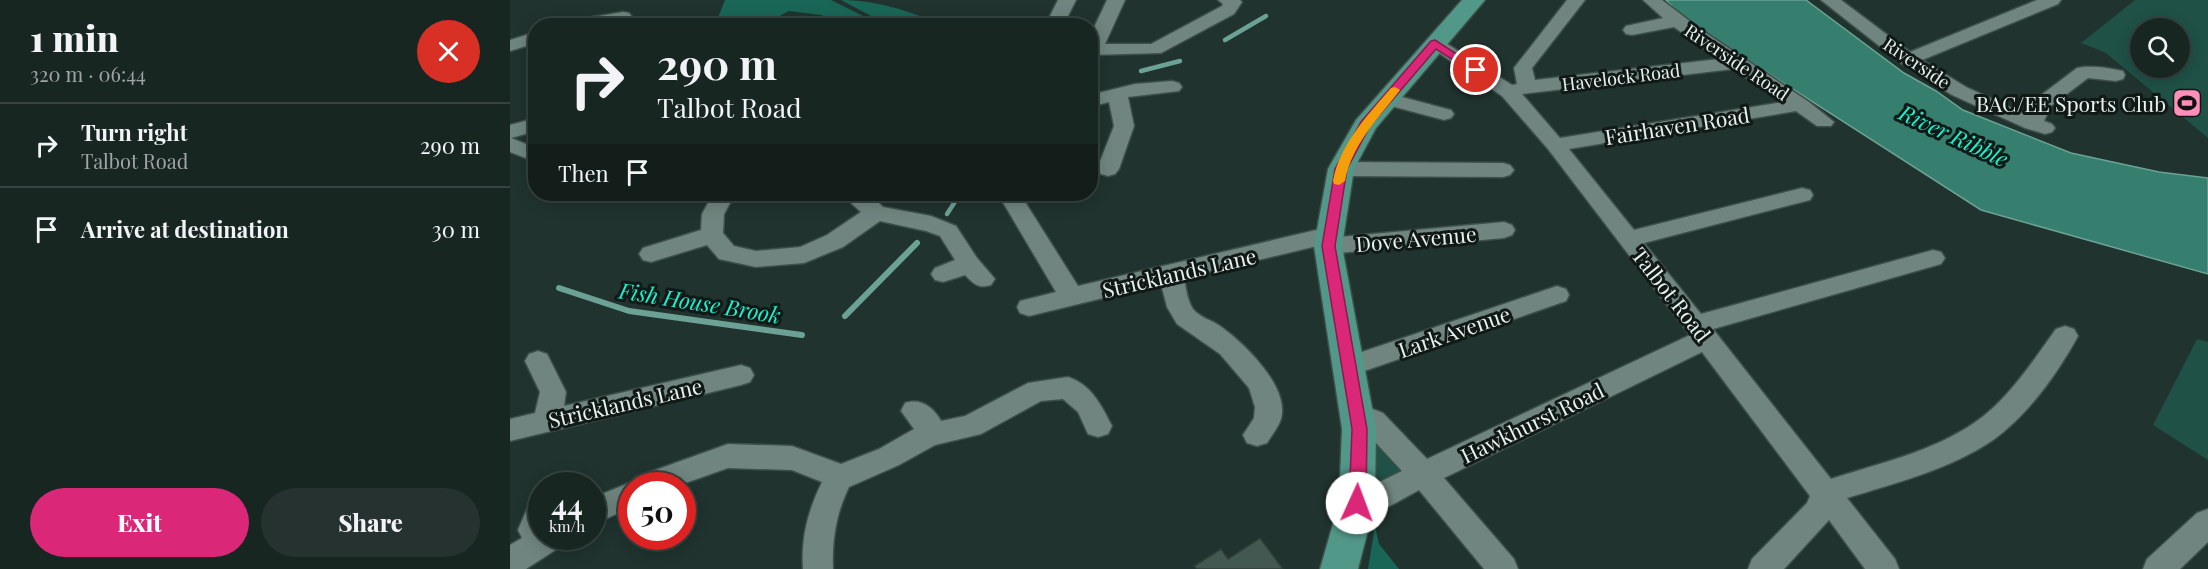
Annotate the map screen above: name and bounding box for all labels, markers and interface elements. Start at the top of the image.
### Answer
text: 1 min [30,13,119,61]
street label: Riverside Road [1680,18,1794,106]
map controls [2130,18,2190,78]
button: search [2130,18,2190,78]
button: close [417,20,480,83]
street label: Riverside [1879,32,1955,94]
text: 290 m [657,35,777,91]
icon: right [558,42,636,120]
pin [1450,44,1501,95]
icon: arrive [1459,53,1492,86]
street label: Havelock Road [1561,58,1682,96]
text: 320 m · 06:44 [30,60,146,87]
sports icon: BAC/EE Sports Club [2171,87,2203,119]
text: Talbot Road [657,89,802,125]
place label: BAC/EE Sports Club [1976,89,2166,117]
water label: River Ribble [1894,96,2014,174]
street label: Fairhaven Road [1603,100,1751,150]
text: Turn right [81,117,187,147]
icon: right [30,129,63,162]
text: 290 m [420,130,480,160]
text: Talbot Road [81,147,188,174]
icon: arrive [621,156,654,189]
text: Then [558,158,609,188]
icon: arrive [30,213,63,246]
text: Arrive at destination [81,214,289,244]
text: 30 m [432,214,480,244]
street label: Dove Avenue [1354,219,1478,257]
street label: Stricklands Lane [1099,241,1259,303]
street label: Talbot Road [1626,241,1718,347]
water label: Fish House Brook [616,274,783,330]
street label: Lark Avenue [1394,299,1514,363]
street label: Stricklands Lane [545,371,705,433]
street label: Hawkhurst Road [1456,375,1608,469]
position arrow [1325,471,1389,535]
speed limit sign: 50 [618,472,696,550]
text: 44 [551,484,583,524]
button: Exit [30,488,249,557]
button: Share [261,488,480,557]
text: km/h [549,516,585,536]

